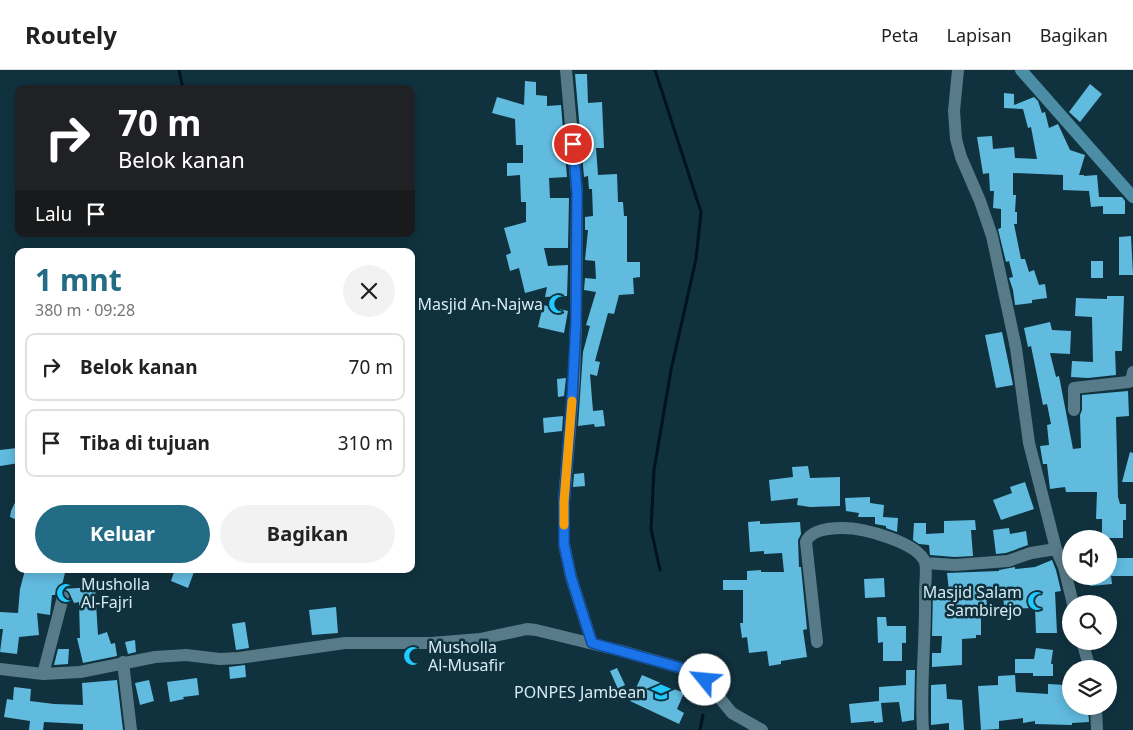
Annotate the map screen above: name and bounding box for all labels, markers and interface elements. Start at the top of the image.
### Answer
text: Routely [25,18,117,51]
text: Peta [881,23,919,47]
text: Lapisan [947,23,1012,47]
text: Bagikan [1040,23,1108,47]
text: 70 m [118,99,201,146]
icon: right [35,105,100,170]
pin [552,123,594,165]
icon: arrive [559,130,587,158]
text: Belok kanan [118,144,245,174]
icon: arrive [82,200,110,228]
text: Lalu [35,201,72,227]
text: 1 mnt [35,259,122,300]
button: close [343,265,395,317]
place label: Masjid An-Najwa [418,293,543,315]
mosque icon: Masjid An-Najwa [547,293,569,315]
text: 380 m · 09:28 [35,299,135,321]
icon: right [37,353,65,381]
text: Belok kanan [80,354,197,380]
text: 70 m [349,354,393,380]
icon: arrive [37,429,65,457]
text: Tiba di tujuan [80,430,210,456]
text: 310 m [338,430,393,456]
button: Keluar [35,505,210,563]
button: Bagikan [220,505,395,563]
map controls [1062,530,1117,715]
button: sound [1062,530,1117,585]
place label: Musholla Al-Fajri [81,573,150,613]
place label: Masjid Salam Sambirejo [923,581,1022,621]
mosque icon: Musholla Al-Fajri [55,582,77,604]
mosque icon: Masjid Salam Sambirejo [1026,590,1048,612]
button: search [1062,595,1117,650]
place label: Musholla Al-Musafir [428,636,505,676]
mosque icon: Musholla Al-Musafir [402,645,424,667]
position arrow [678,653,730,705]
button: layers [1062,660,1117,715]
place label: PONPES Jambean [514,681,646,703]
school or university icon: PONPES Jambean [650,681,672,703]

